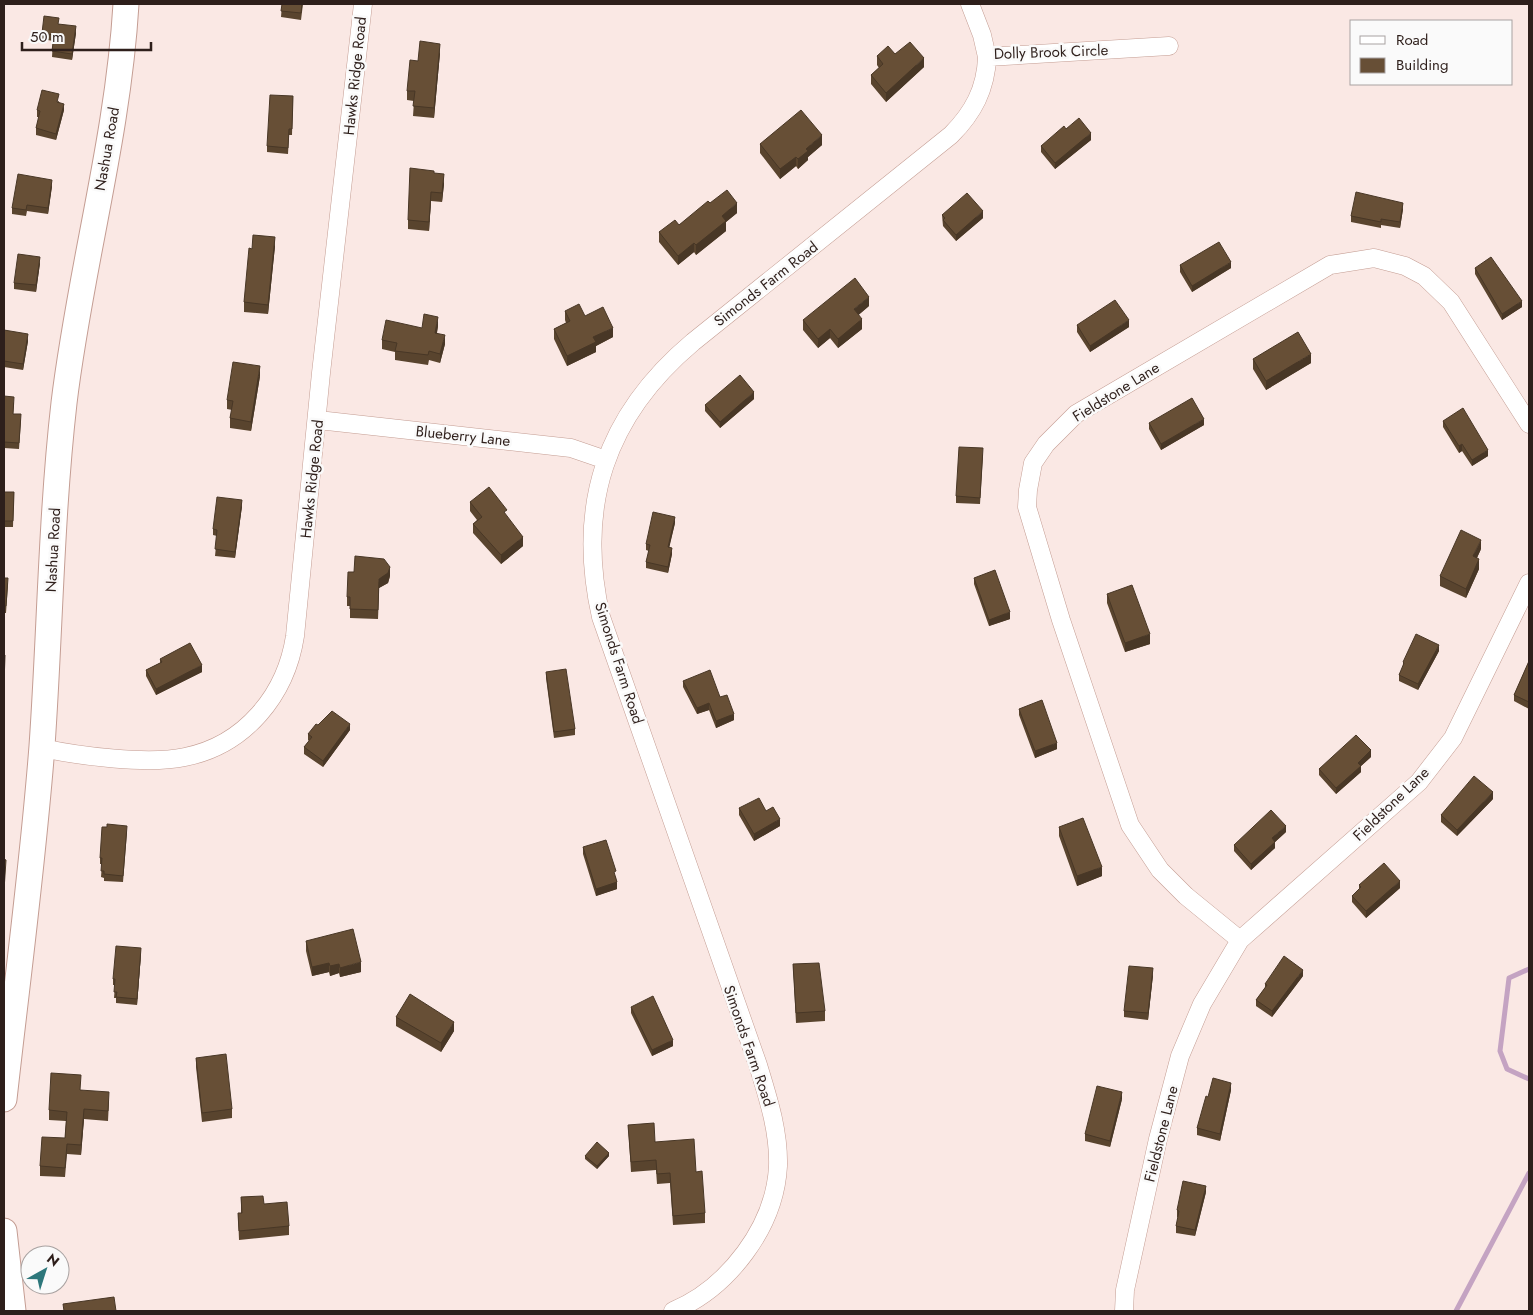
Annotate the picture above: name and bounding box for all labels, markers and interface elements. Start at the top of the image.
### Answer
street label: Hawks Ridge Road [338,16,372,136]
scale bar [22,20,151,52]
legend [1350,20,1513,85]
text: 50 m [30,26,64,48]
text: Road [1396,29,1428,51]
street label: Dolly Brook Circle [993,39,1109,65]
text: Building [1396,54,1448,76]
street label: Nashua Road [89,105,125,193]
street label: Simonds Farm Road [709,236,823,332]
street label: Fieldstone Lane [1068,356,1164,427]
street label: Hawks Ridge Road [295,419,329,539]
street label: Blueberry Lane [415,420,512,452]
street label: Nashua Road [40,507,66,593]
street label: Simonds Farm Road [589,599,649,727]
street label: Fieldstone Lane [1348,762,1434,846]
street label: Simonds Farm Road [718,982,780,1110]
street label: Fieldstone Lane [1138,1083,1184,1185]
north arrow [20,1245,70,1295]
text: N [43,1249,64,1271]

